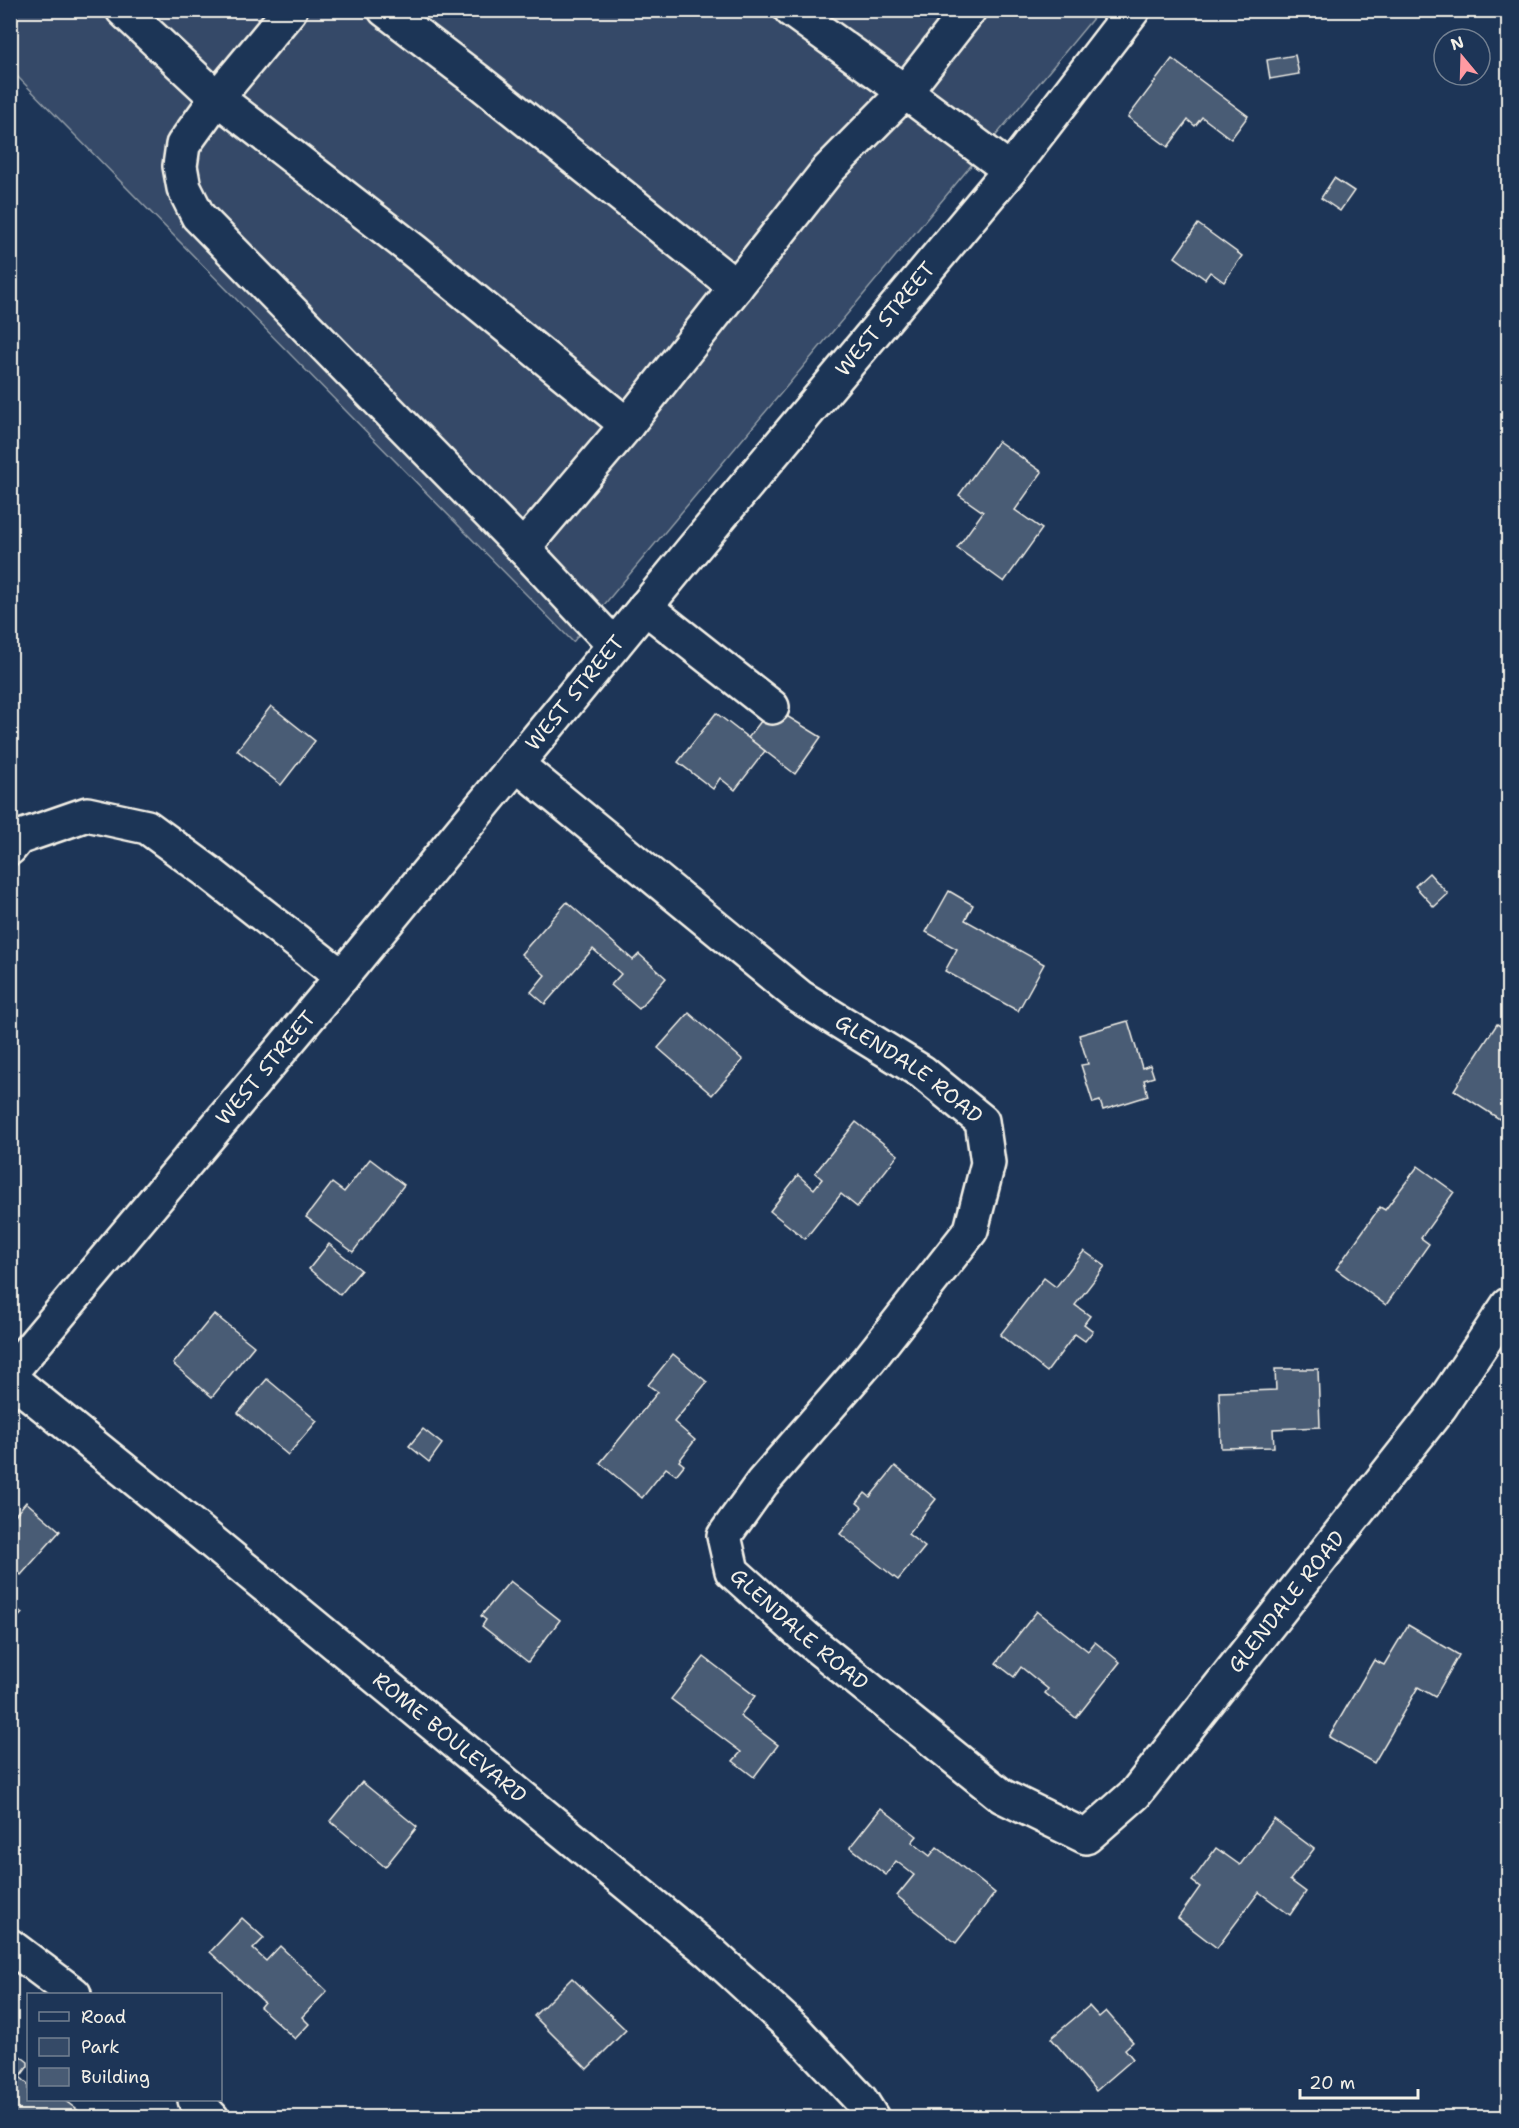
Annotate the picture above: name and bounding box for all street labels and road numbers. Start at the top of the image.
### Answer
street label: WEST STREET [829,256,941,382]
street label: WEST STREET [519,629,631,757]
street label: WEST STREET [210,1005,322,1131]
street label: GLENDALE ROAD [830,1008,988,1130]
street label: GLENDALE ROAD [1222,1525,1351,1679]
street label: GLENDALE ROAD [724,1562,874,1697]
street label: ROME BOULEVARD [367,1666,533,1809]

